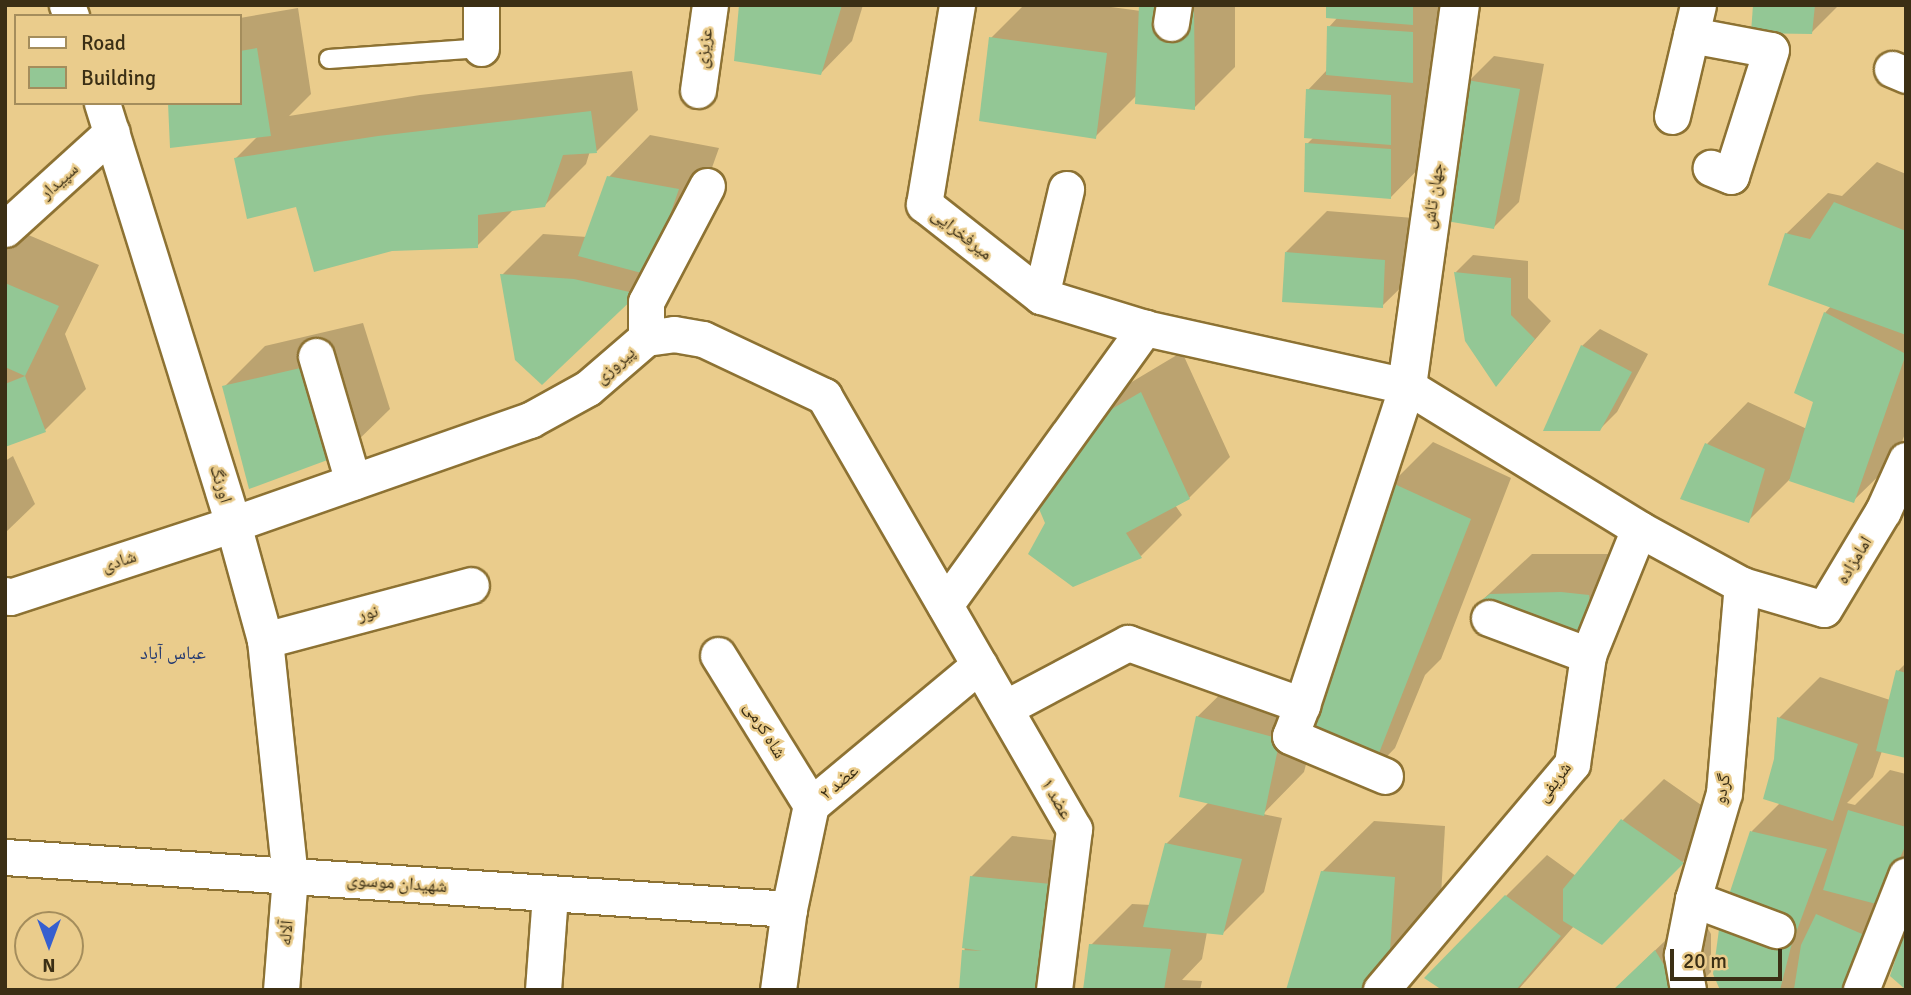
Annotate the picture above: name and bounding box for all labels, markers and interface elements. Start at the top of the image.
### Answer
legend [14,14,242,105]
street label: عزیزی [690,26,718,70]
text: Road [81,30,126,56]
text: Building [81,65,156,91]
street label: سپیدار [35,158,83,204]
street label: جهان تاش [1418,162,1448,230]
street label: میرفخرایی [927,203,997,265]
street label: پیروزی [590,342,640,388]
street label: اورنگ [205,462,237,506]
street label: امامزاده [1831,532,1877,588]
street label: شادی [99,545,139,577]
street label: نور [355,600,381,626]
district label: عباس آباد [140,643,206,665]
street label: شاه کرمی [739,698,791,762]
street label: شریفی [1532,758,1576,806]
street label: عضد ۲ [815,760,863,804]
street label: گردو [1709,772,1735,806]
street label: عضد ۱ [1037,775,1077,823]
street label: شهیدان موسوی [346,869,448,897]
north arrow [14,911,84,981]
street label: آلاله [274,919,298,947]
scale bar [1673,936,1785,980]
text: 20 m [1683,948,1727,974]
text: N [42,953,56,977]

